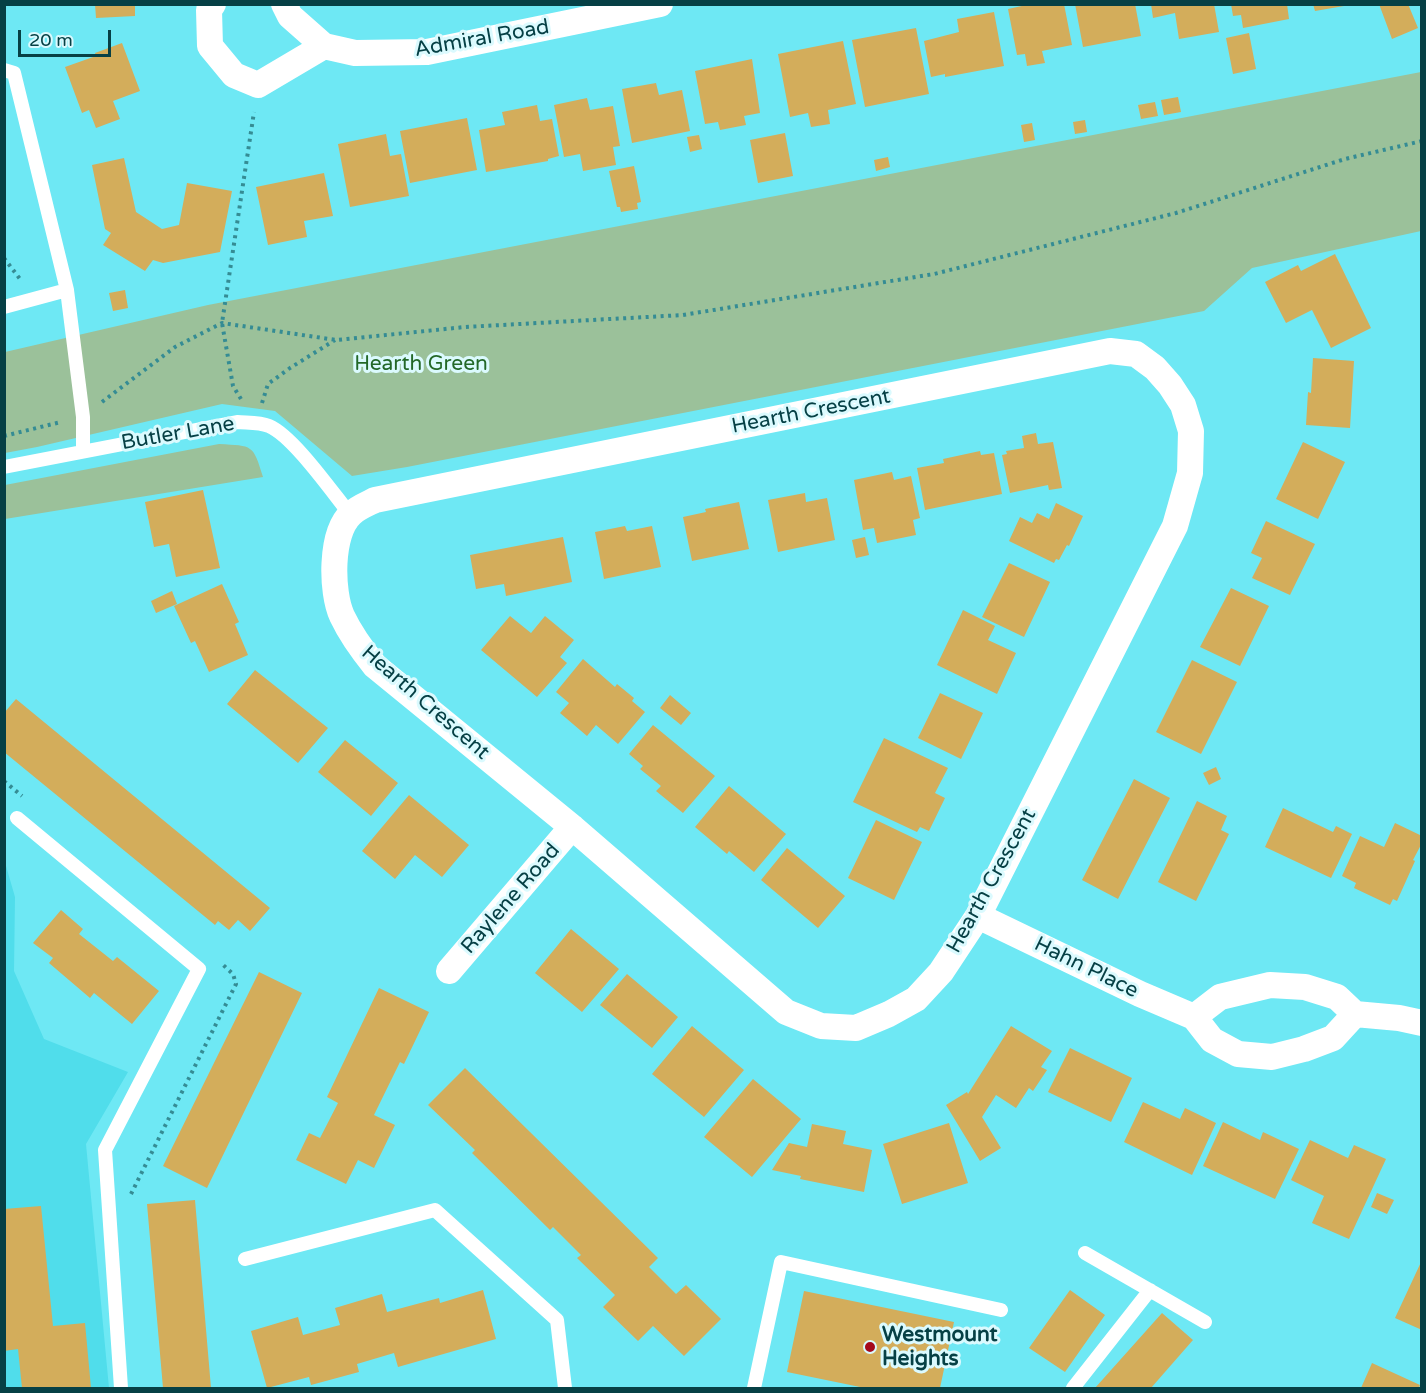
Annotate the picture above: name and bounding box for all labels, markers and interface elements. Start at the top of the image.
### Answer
street label: Admiral Road [413,15,551,63]
scale bar [21,18,114,56]
text: 20 m [29,29,73,51]
park label: Hearth Green [354,351,488,377]
street label: Hearth Crescent [729,384,893,440]
street label: Butler Lane [119,412,237,456]
street label: Hearth Crescent [356,641,494,765]
street label: Hearth Crescent [942,804,1042,958]
street label: Raylene Road [456,839,566,959]
street label: Hahn Place [1030,932,1142,1004]
place label: Westmount Heights [882,1322,998,1372]
marker: Westmount Heights [863,1340,877,1354]

